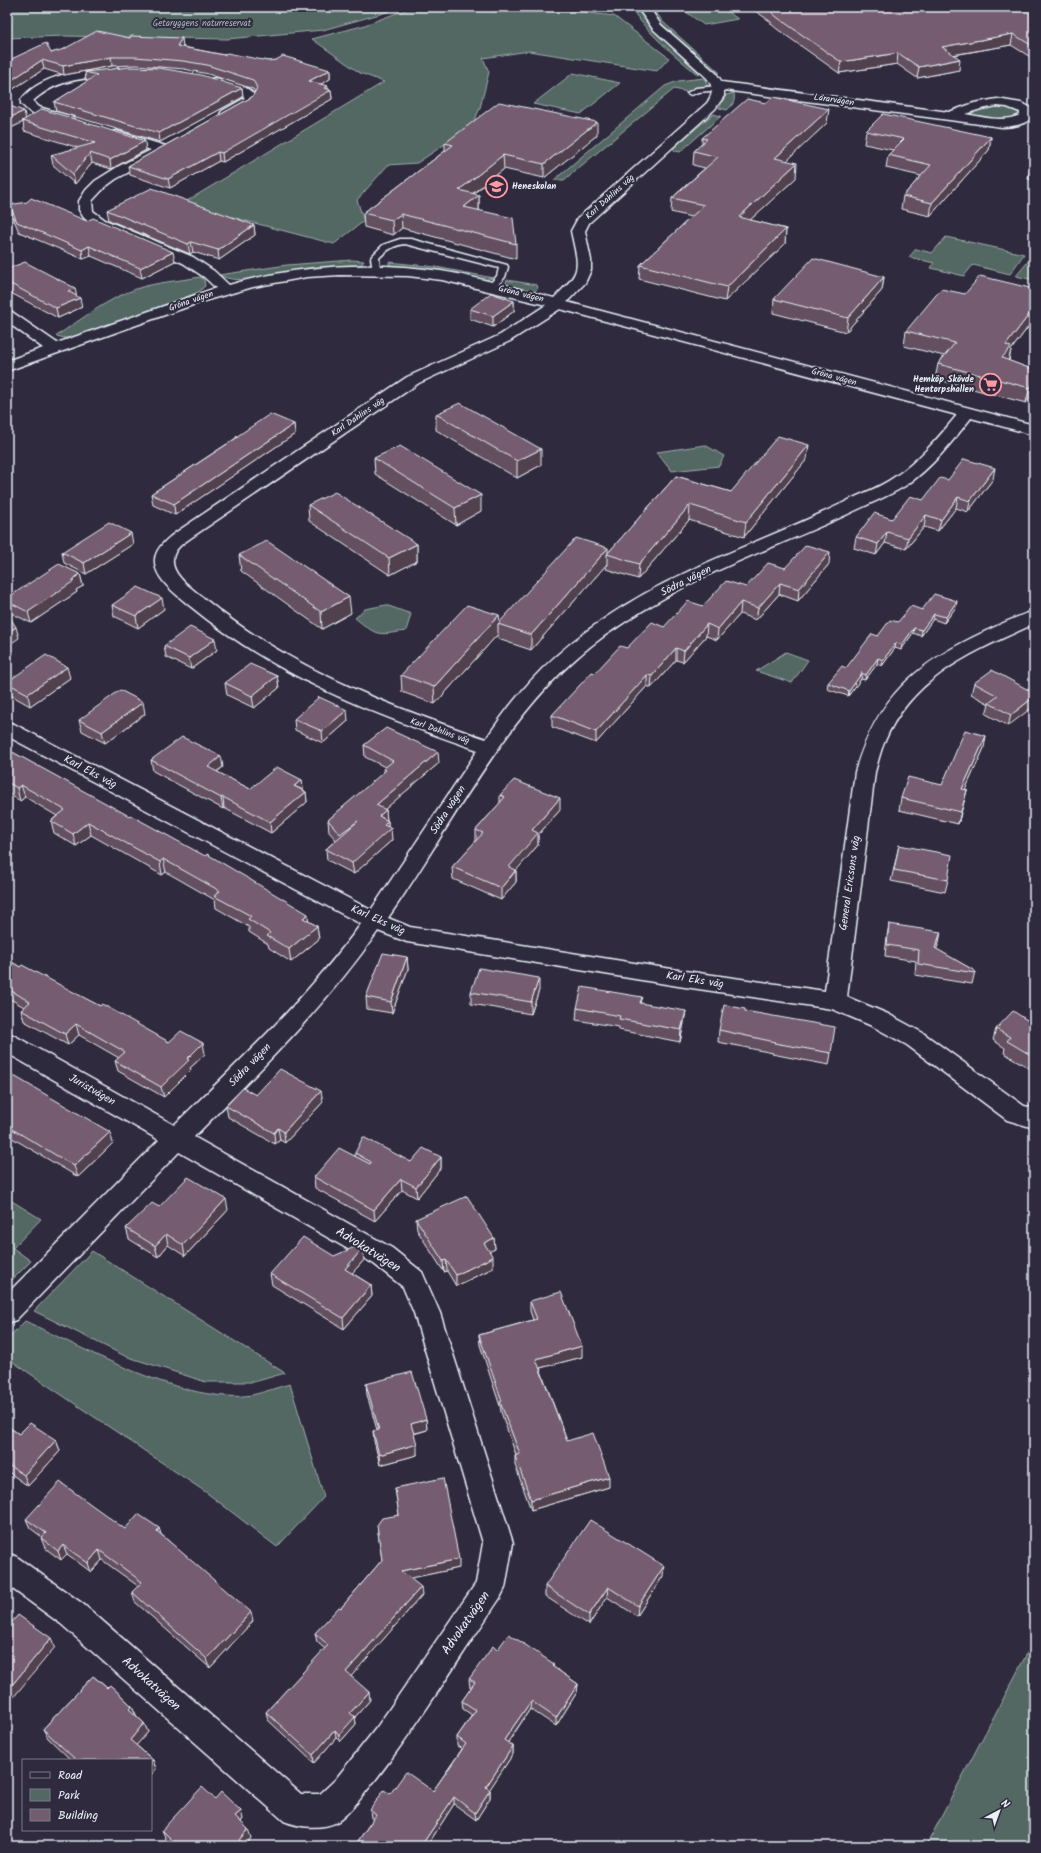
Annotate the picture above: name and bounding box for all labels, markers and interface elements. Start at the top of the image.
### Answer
park label: Getaryggens naturreservat [153,16,252,31]
street label: Lärarvägen [813,90,855,110]
street label: Karl Dahlins väg [582,171,638,223]
school or university icon: Heneskolan [484,173,510,199]
place label: Heneskolan [512,179,556,194]
street label: Gröna vägen [497,281,545,307]
street label: Gröna vägen [167,286,216,316]
street label: Gröna vägen [810,364,859,390]
supermarket icon: Hemköp Skövde Hentorpshallen [977,371,1003,397]
place label: Hemköp Skövde Hentorpshallen [913,372,975,397]
street label: Karl Dahlins väg [328,393,388,441]
street label: Södra vägen [657,560,715,602]
street label: Karl Dahlins väg [408,714,472,748]
street label: Karl Eks väg [60,750,120,794]
street label: Södra vägen [425,782,471,838]
street label: General Ericsons väg [834,834,866,932]
street label: Karl Eks väg [348,900,408,940]
street label: Karl Eks väg [665,967,725,993]
street label: Södra vägen [224,1039,276,1091]
street label: Juristvägen [65,1069,119,1111]
street label: Advokatvägen [331,1222,405,1278]
street label: Advokatvägen [436,1587,496,1659]
street label: Advokatvägen [117,1652,185,1716]
legend [22,1759,152,1831]
text: Road [58,1766,83,1785]
text: Park [58,1786,80,1805]
north arrow [979,1791,1019,1831]
text: N [996,1795,1013,1813]
text: Building [58,1806,98,1825]

